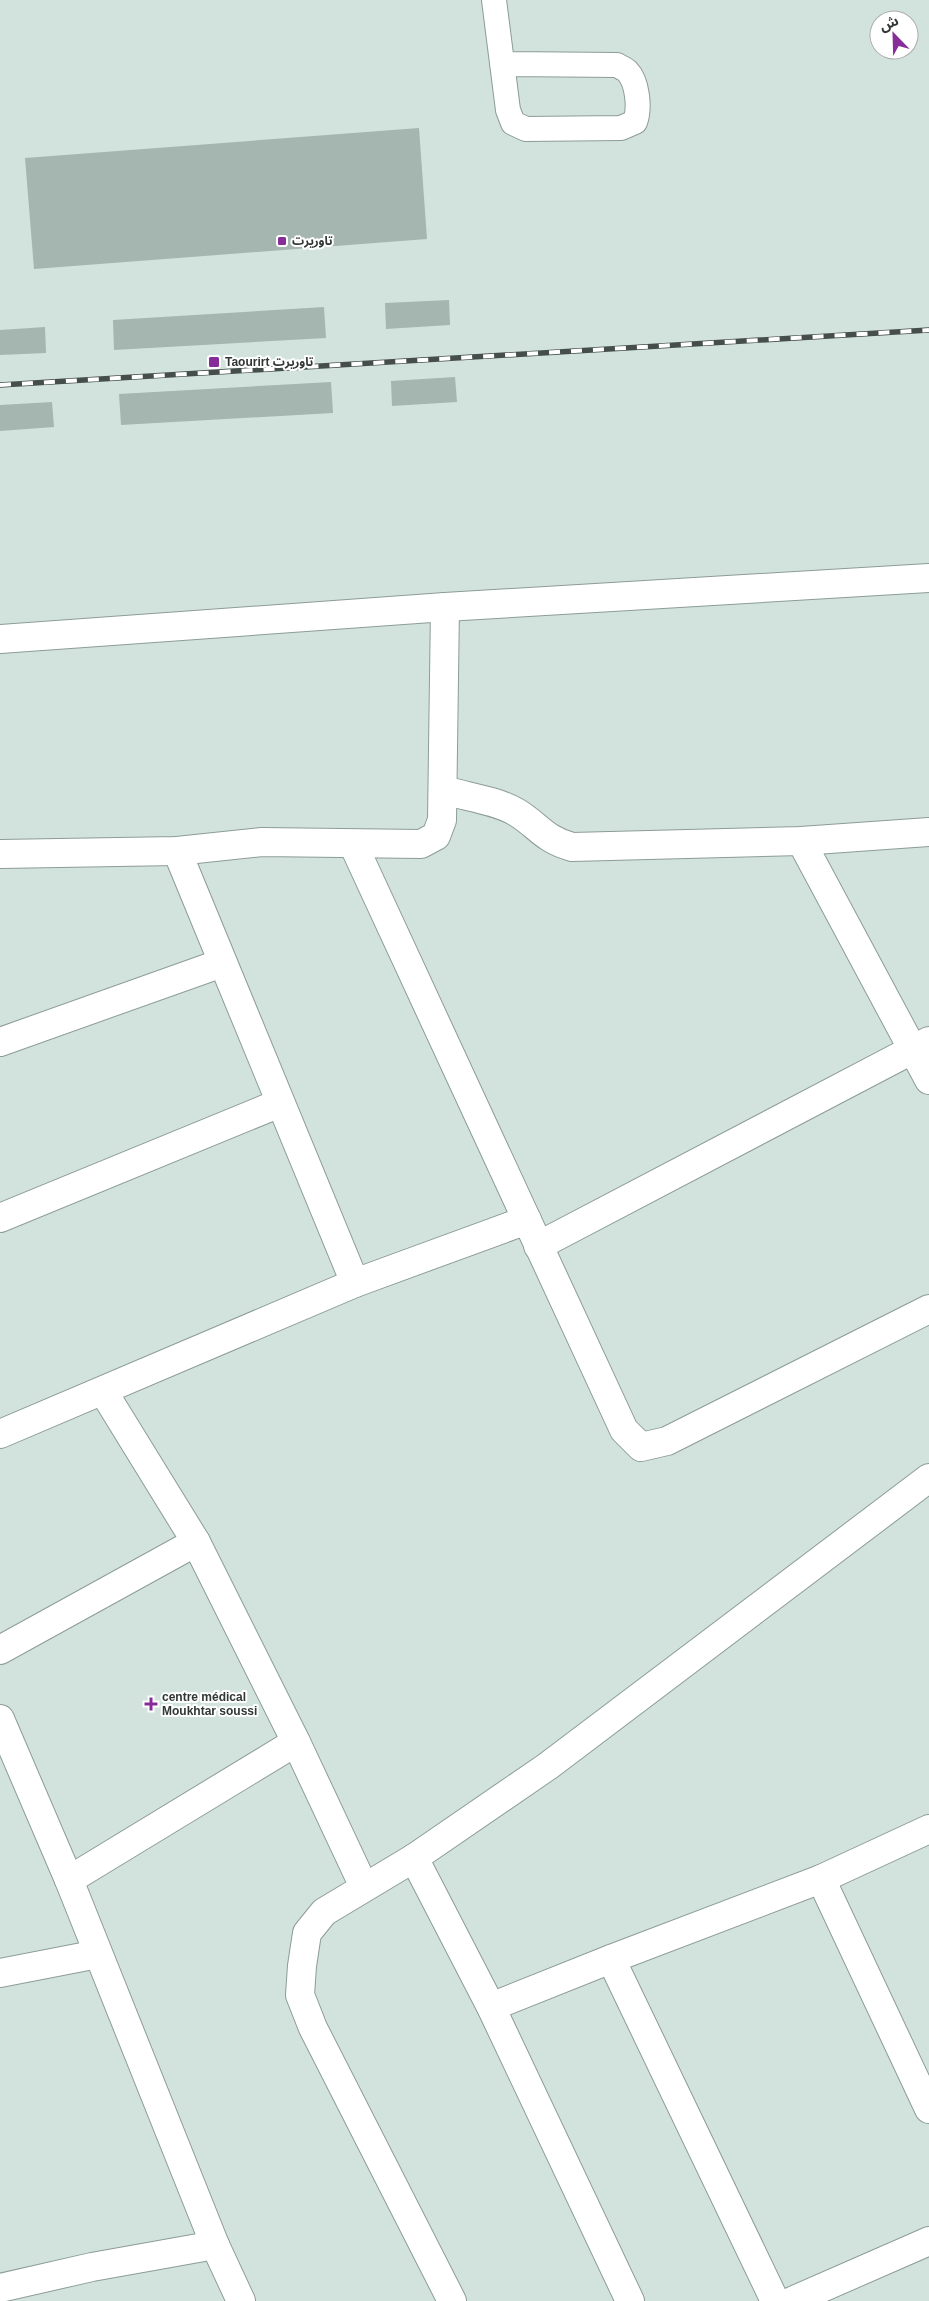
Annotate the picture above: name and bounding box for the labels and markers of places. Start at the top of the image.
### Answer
place label: تاوريرت [292,234,333,248]
marker: تاوريرت [276,235,288,247]
marker: Taourirt تاوريرت [207,355,221,369]
place label: Taourirt تاوريرت [225,355,314,369]
place label: centre médical Moukhtar soussi [162,1690,257,1718]
marker: centre médical Moukhtar soussi [144,1697,158,1711]

